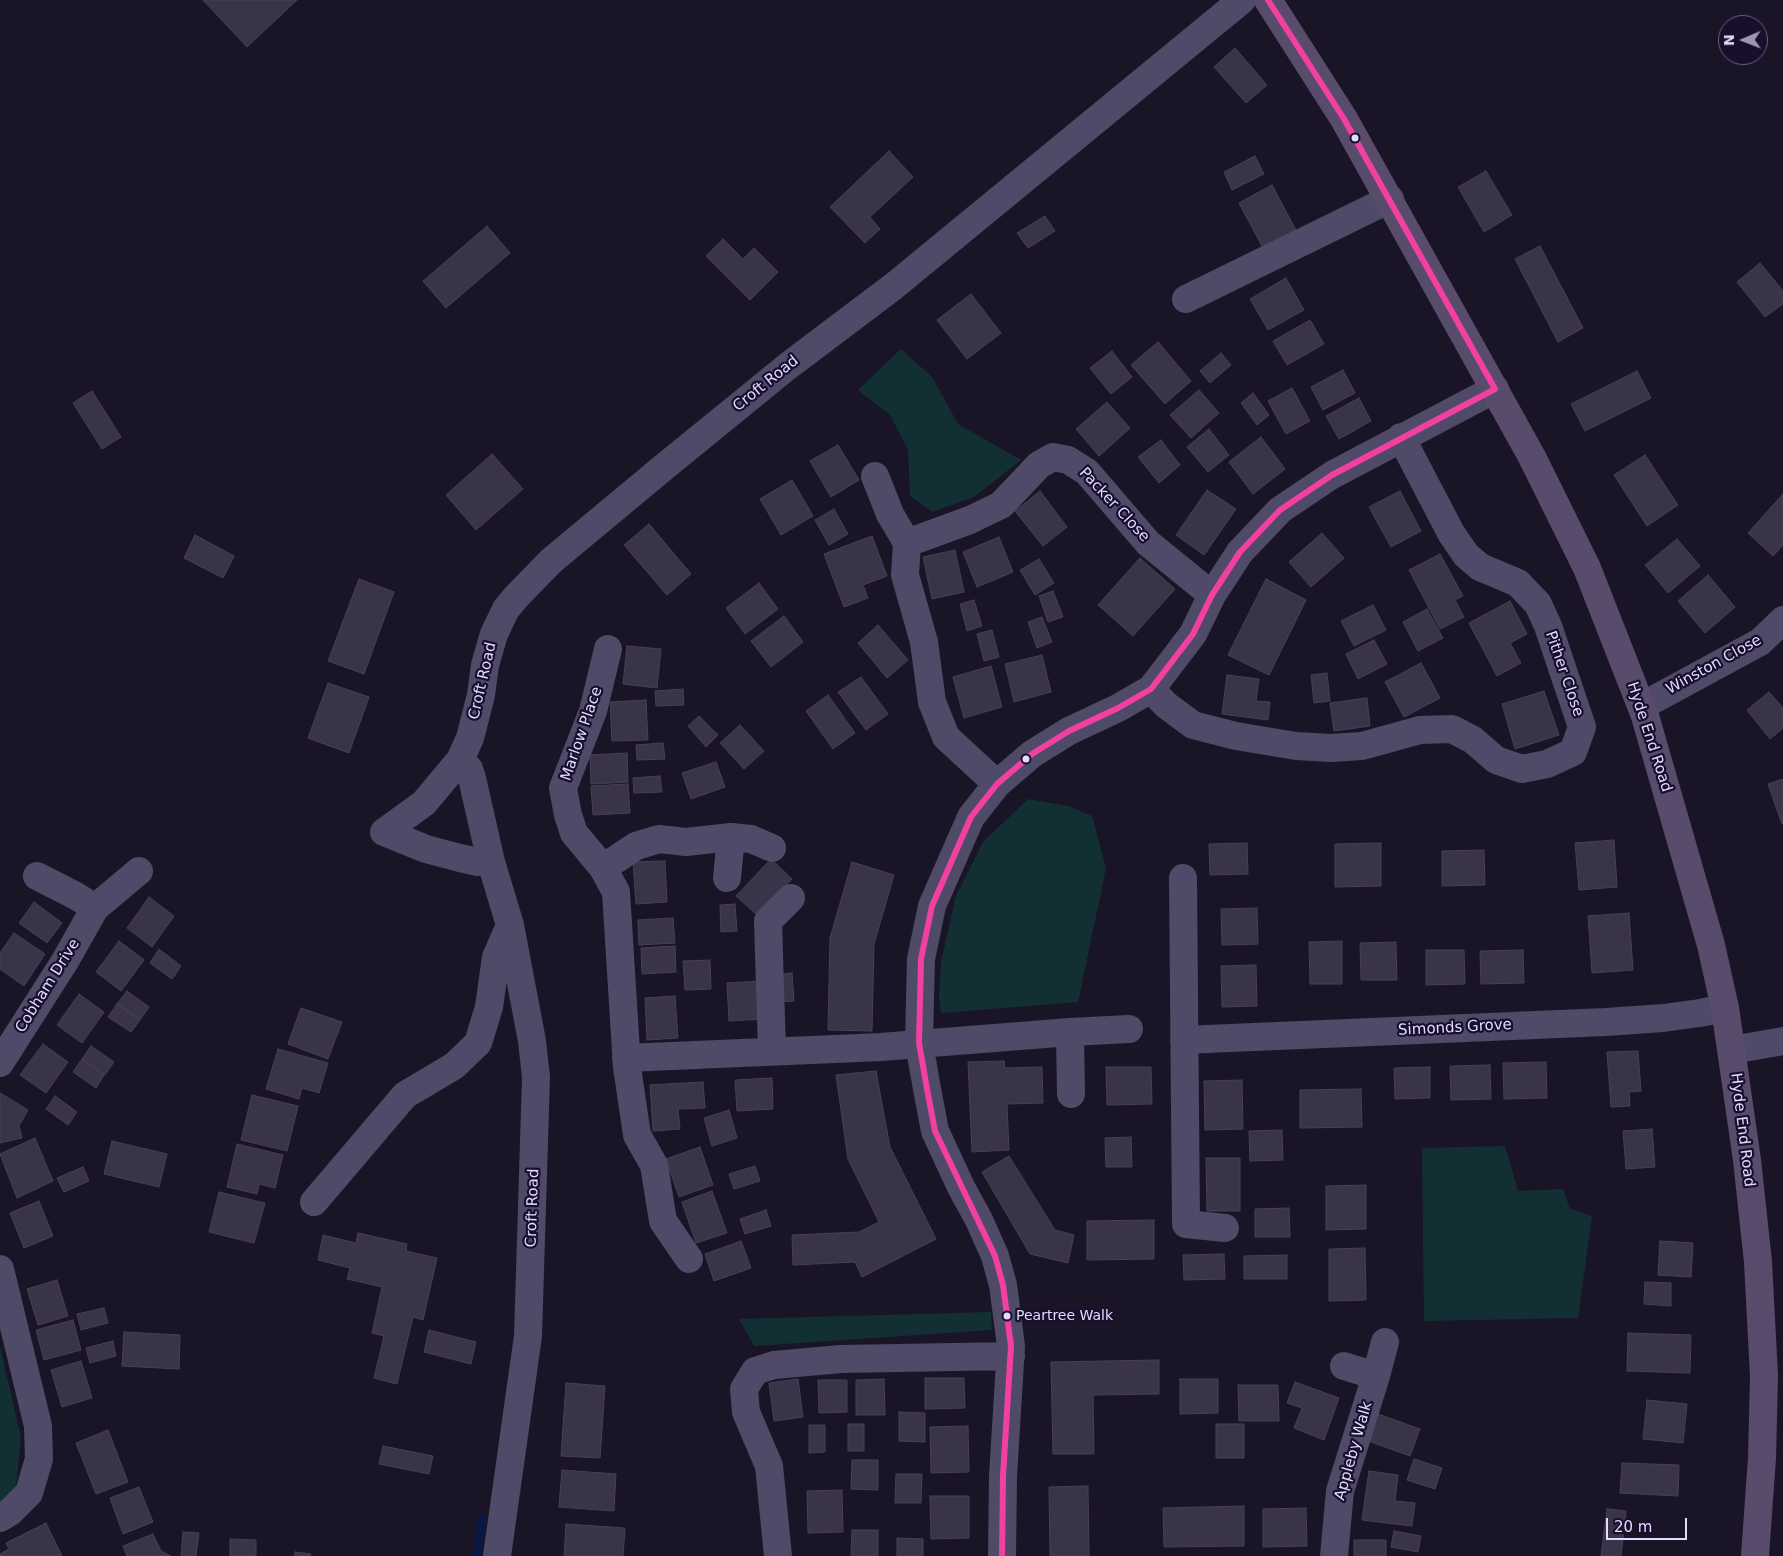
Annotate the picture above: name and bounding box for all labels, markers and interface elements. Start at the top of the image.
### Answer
north arrow [1718,15,1768,65]
text: N [1721,34,1737,46]
unlabelled marker [1350,133,1360,143]
street label: Croft Road [730,352,802,416]
street label: Packer Close [1075,464,1153,546]
street label: Pither Close [1541,629,1587,719]
street label: Winston Close [1663,631,1765,699]
street label: Croft Road [465,641,501,721]
street label: Hyde End Road [1623,680,1675,794]
street label: Marlow Place [557,684,607,784]
unlabelled marker [1021,754,1031,764]
street label: Cobham Drive [12,936,84,1036]
street label: Simonds Grove [1398,1016,1512,1040]
street label: Hyde End Road [1726,1072,1758,1188]
street label: Croft Road [523,1168,543,1248]
place label: Peartree Walk [1016,1308,1113,1324]
marker: Peartree Walk [1002,1311,1012,1321]
street label: Appleby Walk [1331,1400,1377,1502]
scale bar [1608,1508,1689,1540]
text: 20 m [1614,1518,1652,1536]

